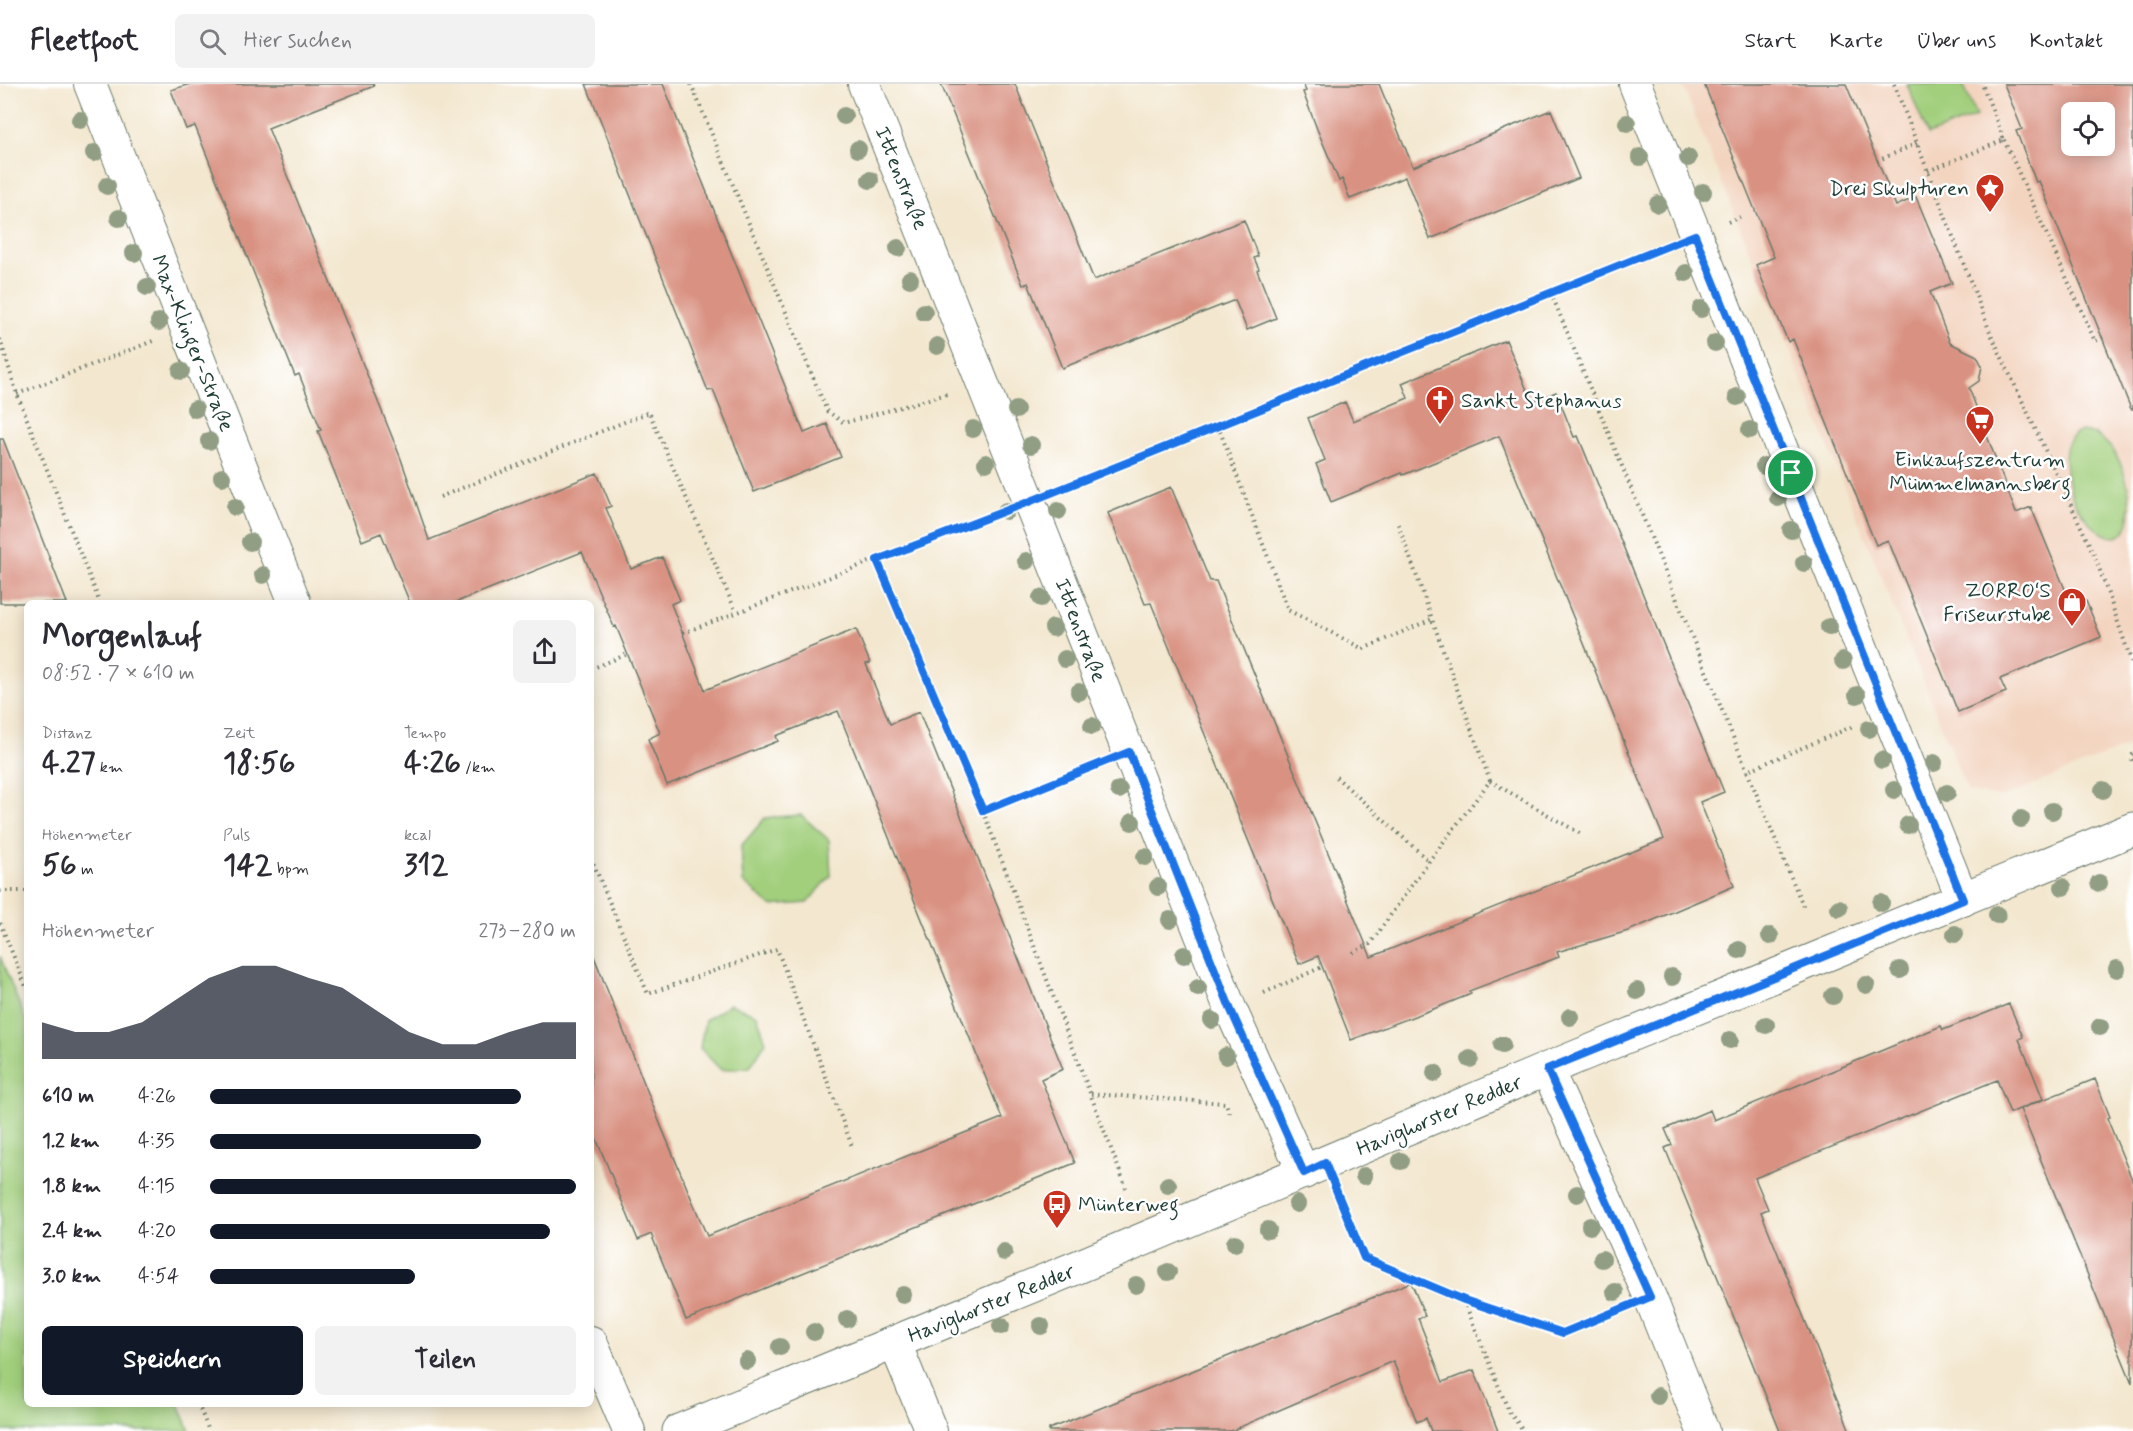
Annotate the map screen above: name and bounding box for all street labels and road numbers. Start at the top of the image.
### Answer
street label: Ittenstraße [868,123,934,234]
street label: Max-Klinger-Straße [142,251,240,437]
street label: Ittenstraße [1047,574,1113,686]
street label: Havighorster Redder [1352,1068,1527,1164]
street label: Havighorster Redder [904,1258,1080,1351]

